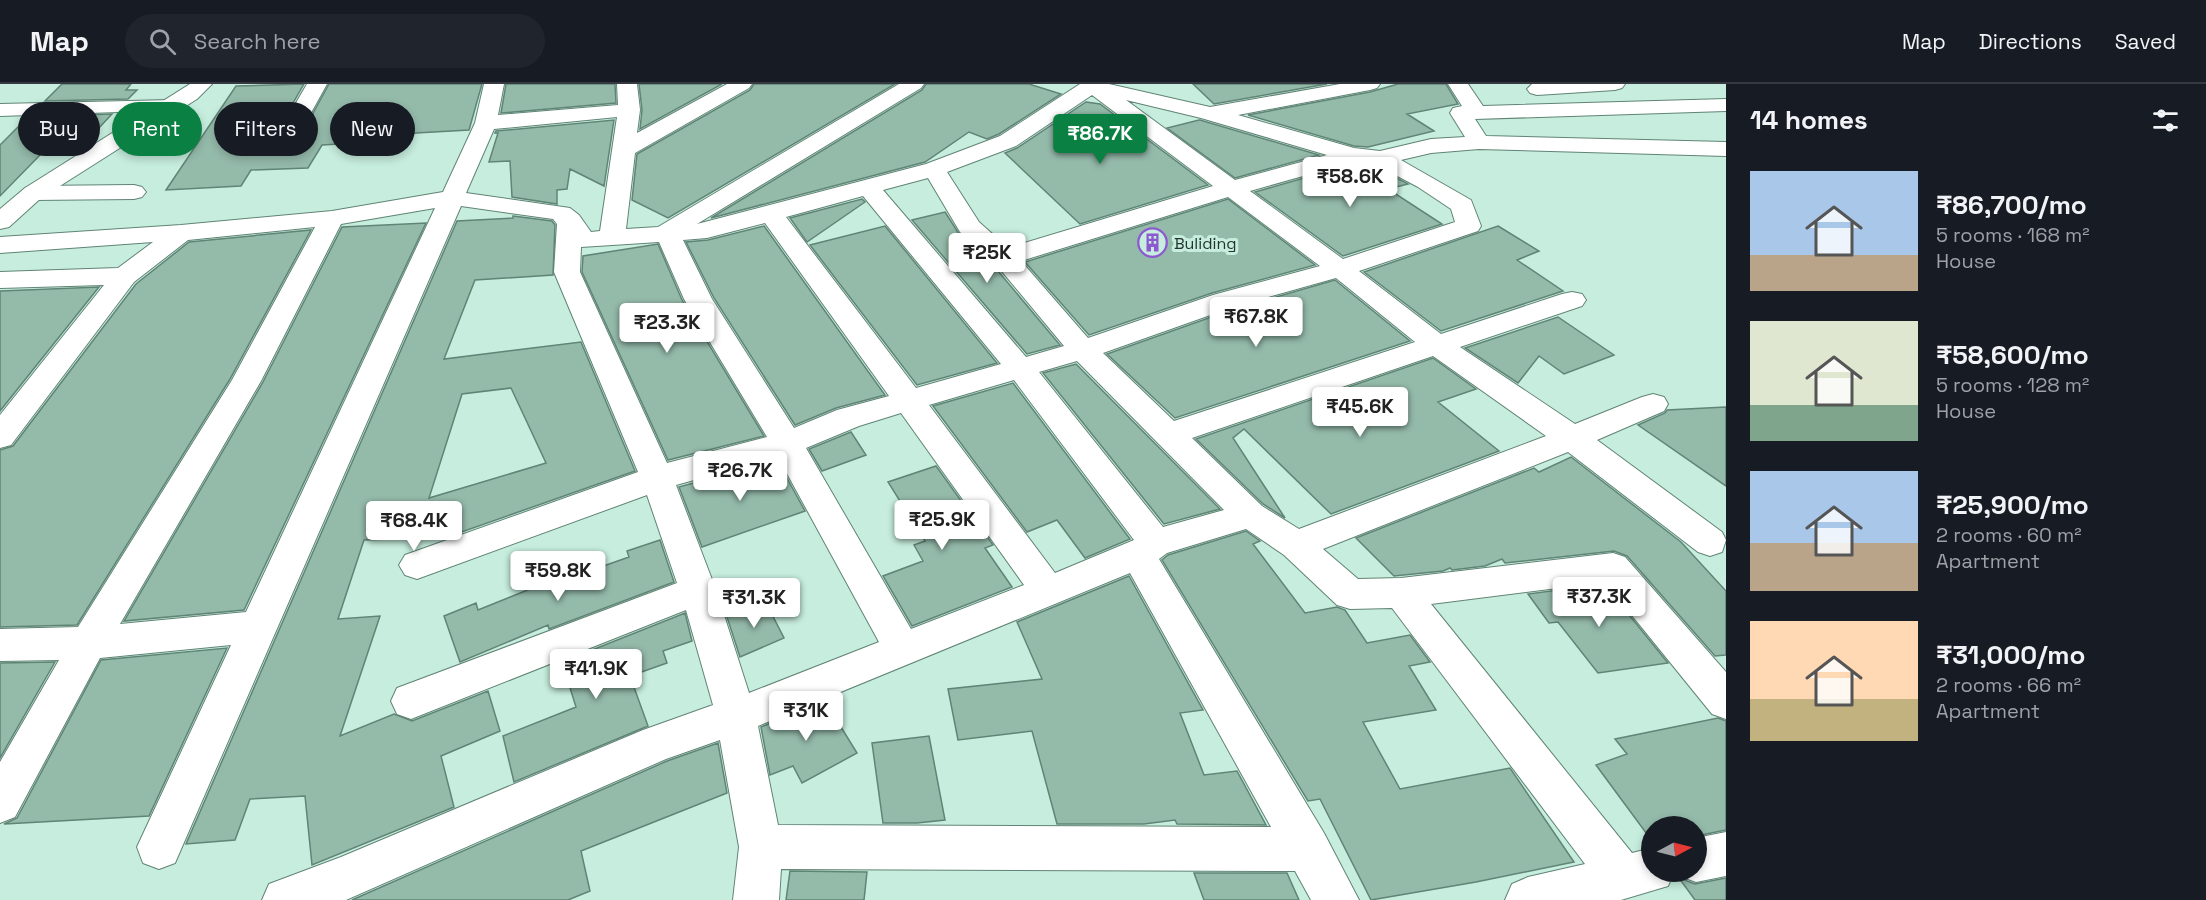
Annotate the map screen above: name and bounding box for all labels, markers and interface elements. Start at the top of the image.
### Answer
search box [125,14,545,68]
text: Map [30,23,89,59]
icon: search [146,25,179,58]
text: Search here [194,27,321,55]
text: Map [1902,28,1946,55]
text: Directions [1979,28,2082,55]
text: Saved [2115,28,2176,55]
chip: Buy [18,102,100,156]
chip: Rent [112,102,202,156]
chip: Filters [214,102,318,156]
chip: New [330,102,415,156]
text: 14 homes [1750,103,1868,137]
icon: filters [2149,104,2182,137]
pin: ₹86.7K [1051,114,1149,165]
text: ₹86.7K [1067,120,1133,146]
pin: ₹58.6K [1301,157,1399,208]
text: ₹58.6K [1316,163,1384,189]
text: ₹86,700/mo [1936,188,2087,222]
icon: home [1798,195,1870,267]
text: 5 rooms · 168 m² [1936,222,2090,248]
building icon: Buliding [1137,227,1169,259]
pin: ₹25K [951,233,1023,284]
place label: Buliding [1174,233,1237,254]
text: ₹25K [963,239,1011,265]
text: House [1936,248,1996,274]
pin: ₹67.8K [1207,297,1305,348]
pin: ₹23.3K [618,303,716,354]
text: ₹67.8K [1224,303,1288,329]
text: ₹23.3K [633,309,701,335]
text: ₹58,600/mo [1936,338,2089,372]
icon: home [1798,345,1870,417]
text: 5 rooms · 128 m² [1936,372,2089,398]
pin: ₹45.6K [1311,387,1409,438]
text: ₹45.6K [1326,393,1394,419]
text: House [1936,398,1996,424]
pin: ₹26.7K [691,451,789,502]
text: ₹26.7K [707,457,773,483]
text: ₹25,900/mo [1936,488,2089,522]
icon: home [1798,495,1870,567]
pin: ₹25.9K [893,500,991,551]
pin: ₹68.4K [365,501,463,552]
text: ₹25.9K [908,506,976,532]
text: ₹68.4K [380,507,448,533]
text: 2 rooms · 60 m² [1936,522,2082,548]
text: Apartment [1936,548,2040,574]
pin: ₹59.8K [509,551,607,602]
text: ₹59.8K [524,557,592,583]
pin: ₹37.3K [1550,577,1648,628]
pin: ₹31.3K [705,578,803,629]
text: ₹37.3K [1567,583,1631,609]
text: ₹31.3K [722,584,786,610]
text: ₹31,000/mo [1936,638,2085,672]
icon: home [1798,645,1870,717]
pin: ₹41.9K [547,649,645,700]
text: ₹41.9K [564,655,628,681]
text: 2 rooms · 66 m² [1936,672,2081,698]
pin: ₹31K [770,691,842,742]
text: ₹31K [783,697,829,723]
text: Apartment [1936,698,2040,724]
north arrow [1641,816,1707,882]
map controls [1641,816,1707,882]

